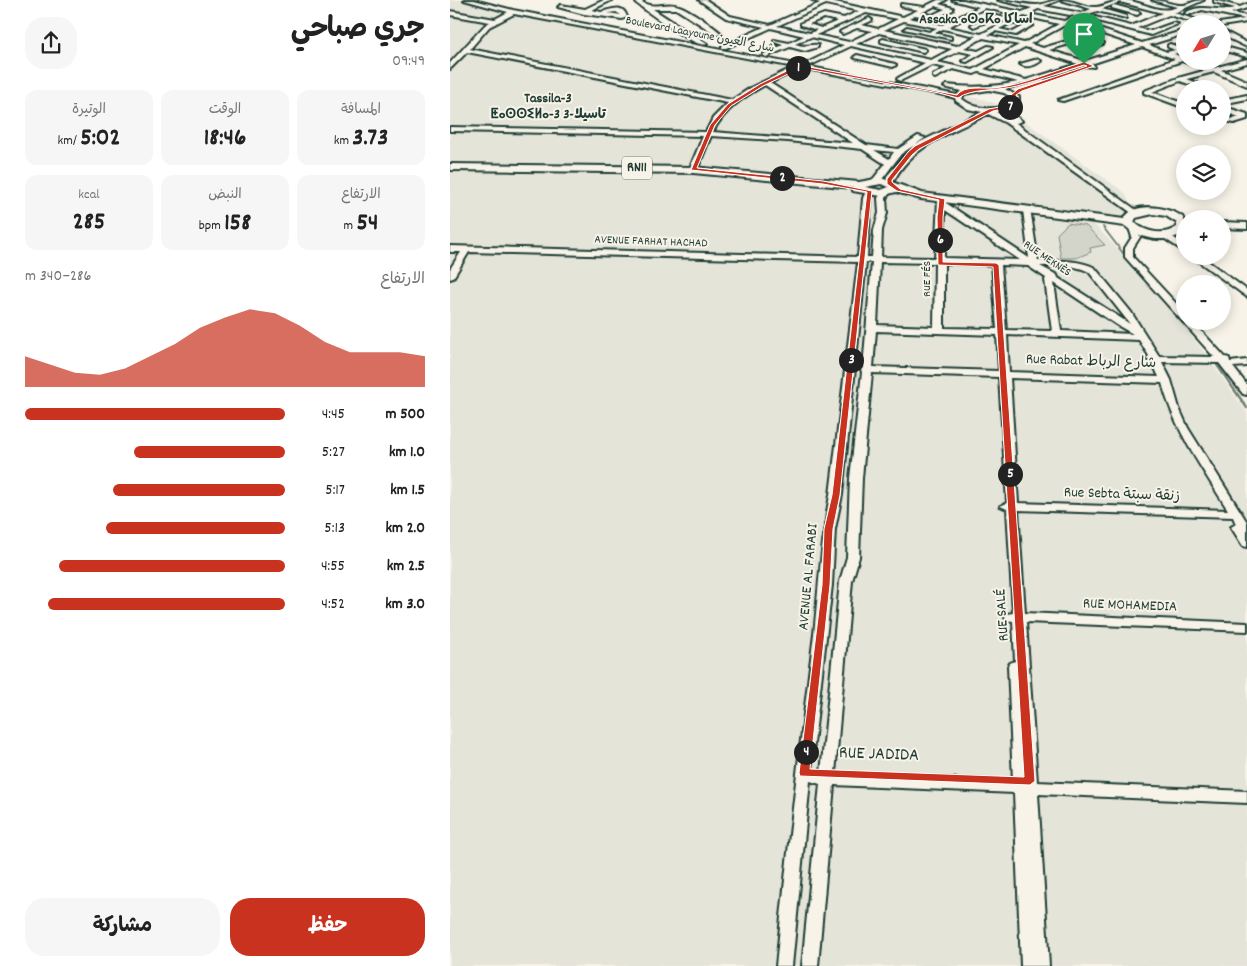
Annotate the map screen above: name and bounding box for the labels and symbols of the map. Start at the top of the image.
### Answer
district label: Assaka ⴰⵙⴰⴽⴰ اساكا [919,10,1033,30]
street label: Boulevard Laayoune شارع العيون [624,12,776,58]
pin [1063,13,1105,64]
north arrow [1176,15,1231,70]
pin: 1 [786,56,810,80]
district label: Tassila-3 ⵟⴰⵙⵙⵉⵍⴰ-3 3-تاسيلا [490,89,607,125]
pin: 7 [998,94,1022,120]
road number: RN11 [622,156,652,180]
pin: 2 [770,166,794,190]
pin: 6 [928,228,952,252]
street label: AVENUE FARHAT HACHAD [594,232,708,252]
street label: RUE MEKNÈS [1020,237,1074,281]
street label: RUE FÉS [919,261,936,297]
pin: 3 [838,348,864,372]
street label: Rue Rabat شارع الرباط [1025,349,1157,375]
pin: 5 [998,462,1022,486]
street label: Rue Sebta زنقة سبتة [1064,482,1180,508]
street label: AVENUE AL FARABI [793,522,825,631]
street label: RUE SALÉ [990,588,1016,642]
street label: RUE MOHAMEDIA [1083,593,1177,619]
pin: 4 [794,740,818,764]
street label: RUE JADIDA [839,741,920,769]

